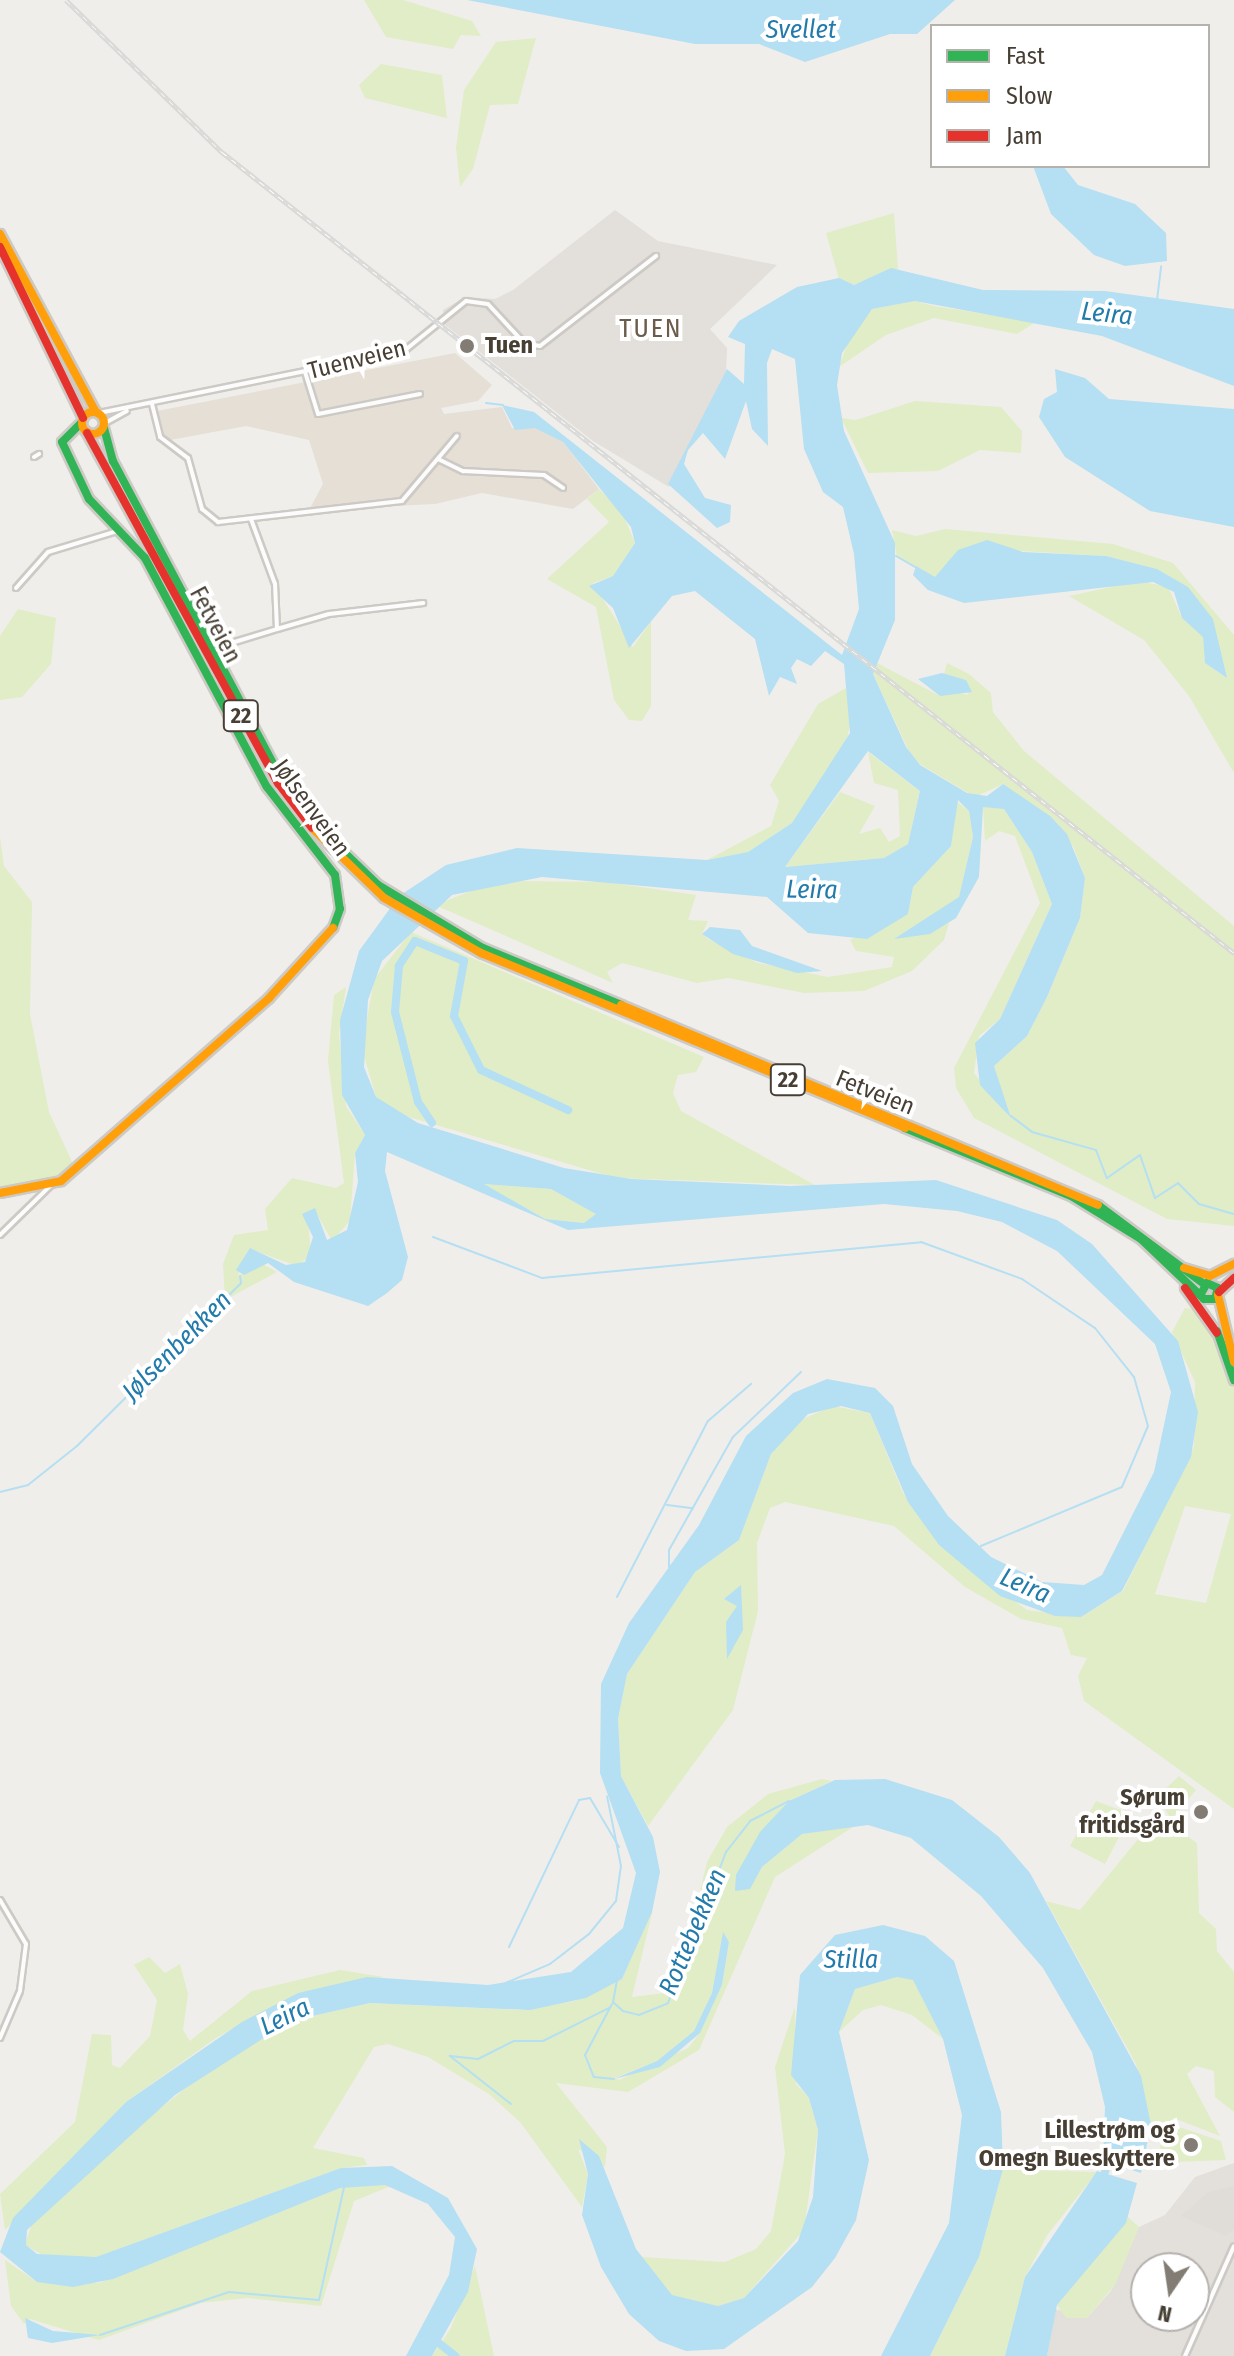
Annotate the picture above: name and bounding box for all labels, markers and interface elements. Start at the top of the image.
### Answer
water label: Svellet [766,14,836,46]
legend [930,24,1210,168]
text: Fast [1006,42,1045,70]
text: Slow [1006,82,1052,110]
text: Jam [1006,122,1043,150]
water label: Leira [1080,296,1134,332]
district label: TUEN [619,313,683,345]
place label: Tuen [485,332,533,360]
street label: Tuenveien [305,334,409,386]
marker: Tuen [456,335,478,357]
street label: Fetveien [183,582,247,668]
road number: 22 [221,698,261,734]
street label: Jølsenveien [266,754,356,862]
water label: Leira [786,874,838,906]
road number: 22 [768,1062,808,1098]
street label: Fetveien [831,1064,919,1122]
water label: Jølsenbekken [116,1285,238,1407]
water label: Leira [995,1562,1055,1610]
place label: Sørum fritidsgård [1079,1784,1185,1840]
marker: Sørum fritidsgård [1192,1803,1210,1821]
water label: Rottebekken [653,1864,733,2000]
water label: Stilla [824,1944,878,1976]
water label: Leira [255,1992,315,2042]
place label: Lillestrøm og Omegn Bueskyttere [979,2117,1175,2173]
marker: Lillestrøm og Omegn Bueskyttere [1182,2136,1200,2154]
north arrow [1130,2252,1210,2332]
text: N [1155,2299,1174,2329]

